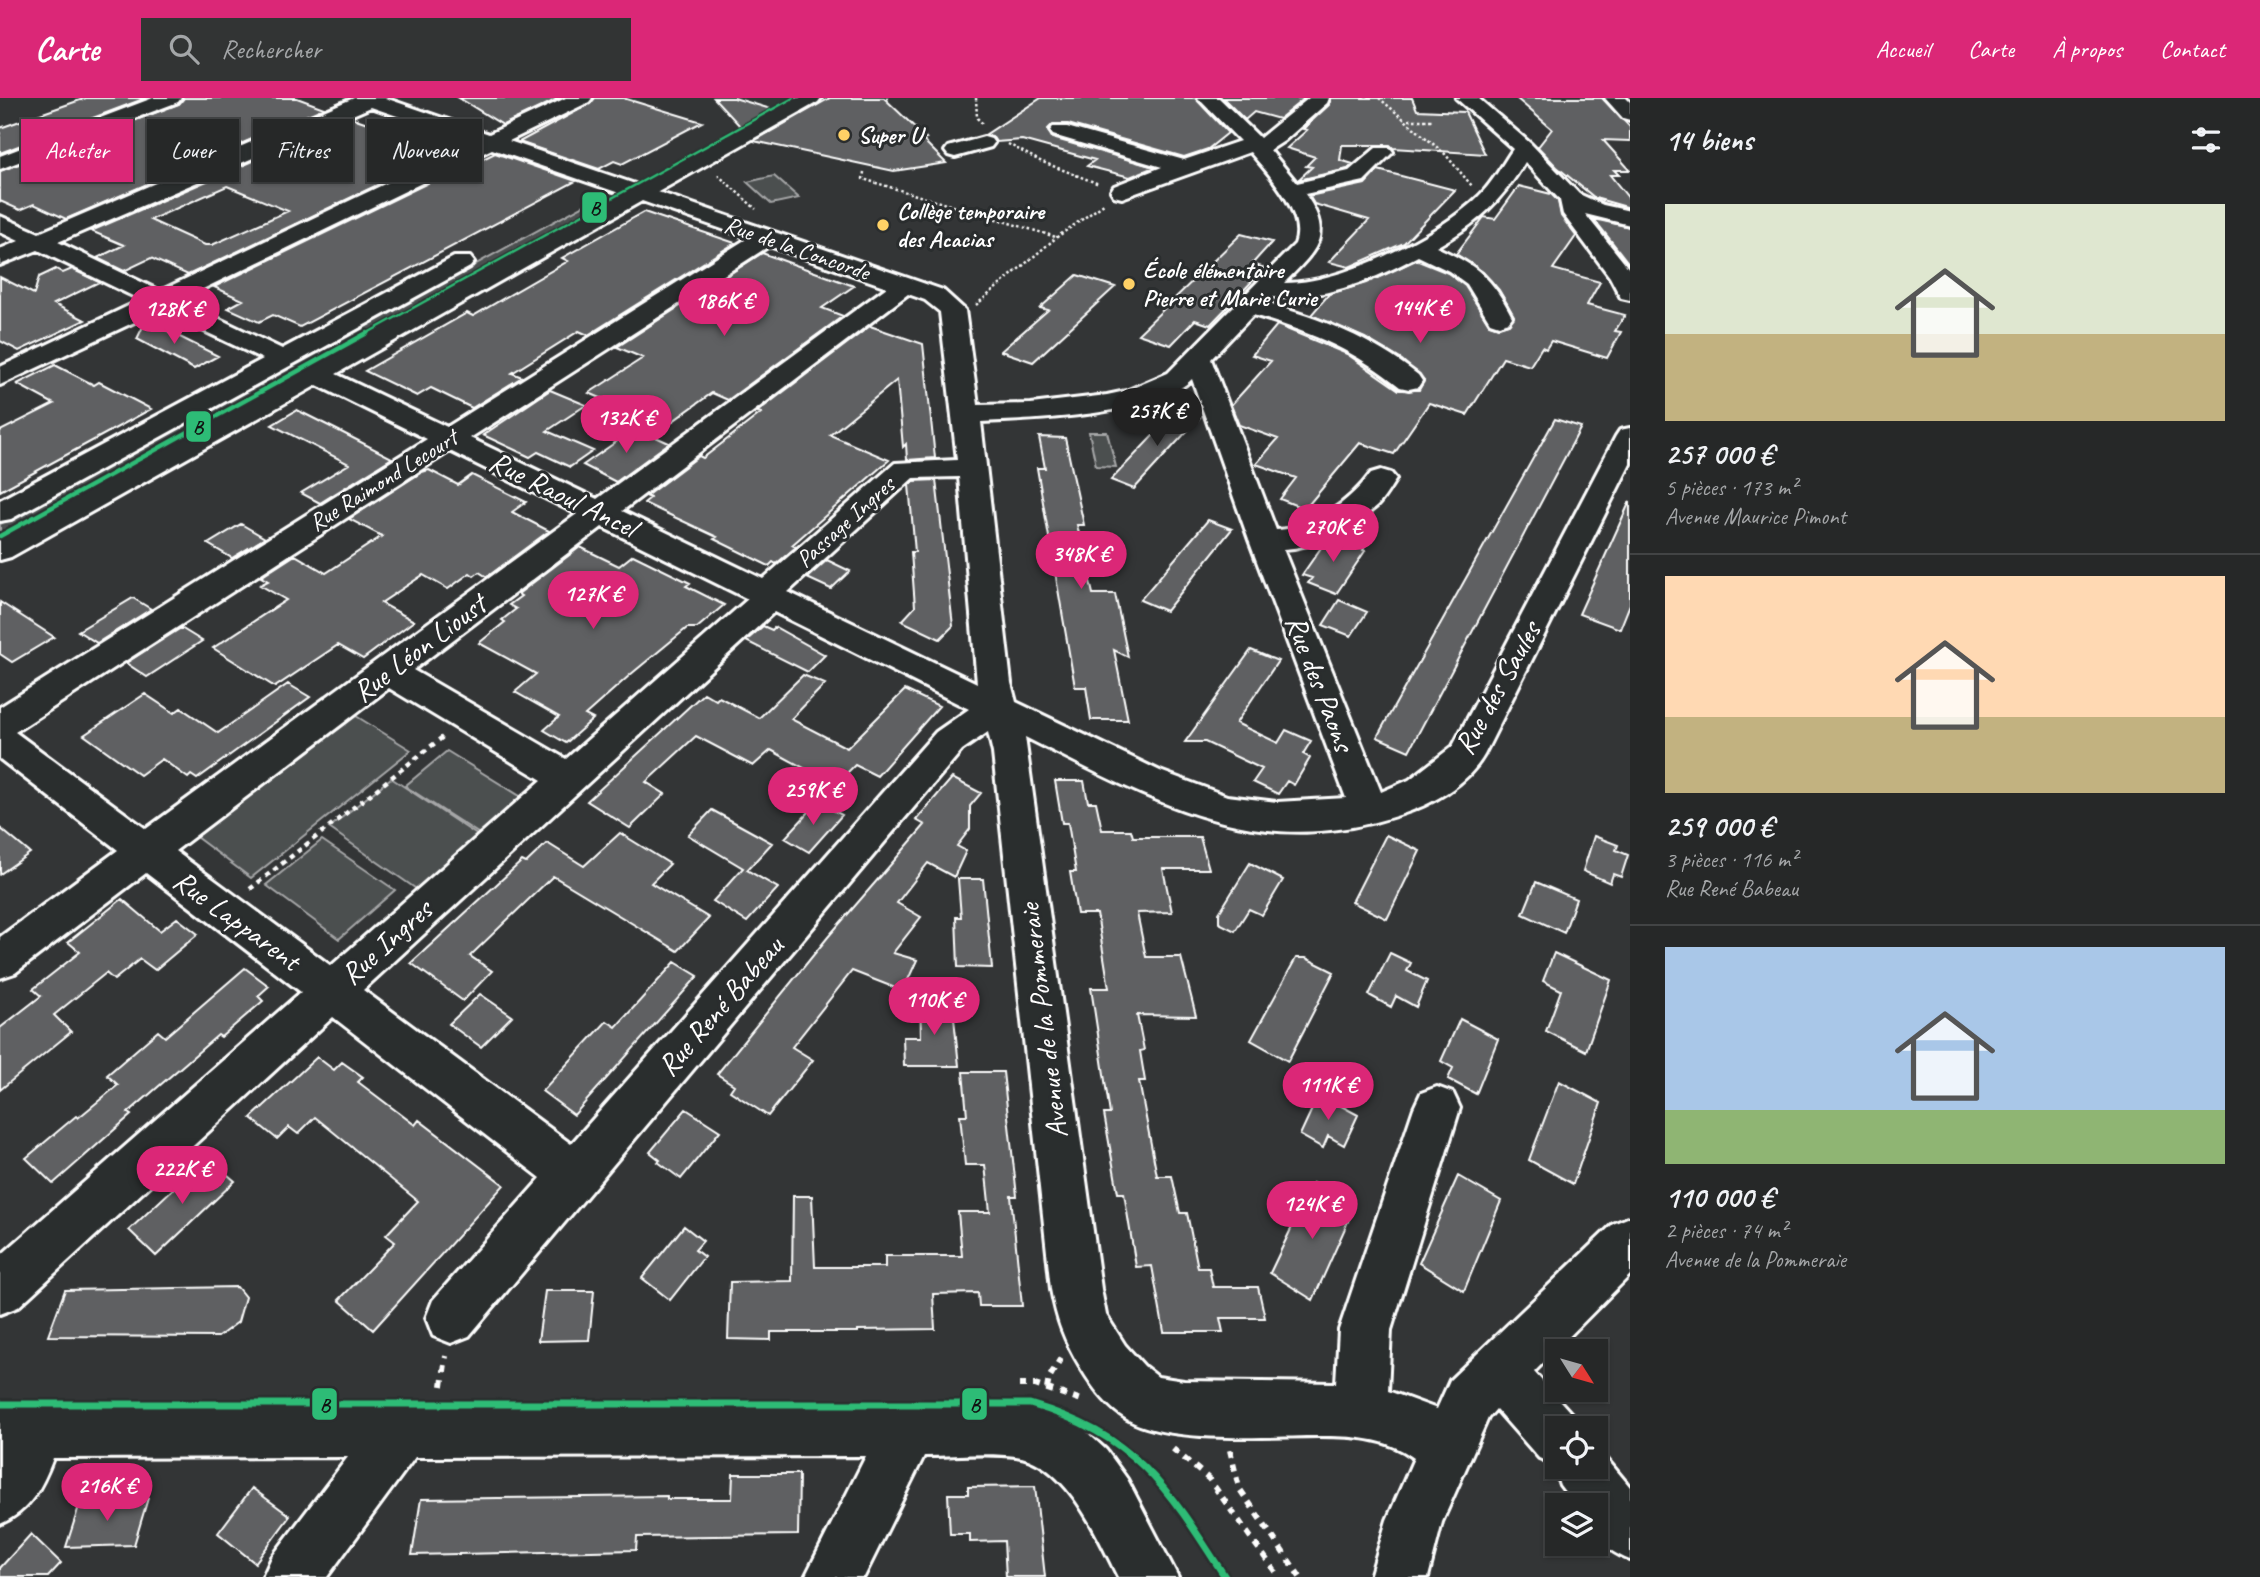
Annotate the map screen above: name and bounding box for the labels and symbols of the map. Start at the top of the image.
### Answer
place label: Super U [858,120,927,150]
marker: Super U [836,127,852,143]
line badge: B [581,191,608,224]
text: B [590,196,602,220]
place label: Collège temporaire des Acacias [897,196,1046,254]
street label: Rue de la Concorde [720,209,876,288]
marker: Collège temporaire des Acacias [875,217,891,233]
place label: École élémentaire Pierre et Marie Curie [1143,255,1319,313]
marker: École élémentaire Pierre et Marie Curie [1121,276,1137,292]
pin: 186K € [667,278,781,338]
pin: 128K € [117,286,231,346]
pin: 144K € [1363,286,1477,345]
pin: 257K € [1100,388,1214,448]
pin: 132K € [569,396,683,455]
line badge: B [185,410,212,443]
text: B [193,415,205,439]
street label: Rue Raimond Lecourt [303,421,465,538]
street label: Rue Raoul Ancel [483,442,647,548]
street label: Passage Ingres [790,468,902,574]
pin: 270K € [1276,504,1390,564]
pin: 348K € [1024,532,1138,591]
pin: 127K € [536,572,650,631]
street label: Rue Léon Lioust [345,583,497,711]
street label: Rue des Paons [1277,610,1364,759]
street label: Rue des Saules [1445,613,1550,761]
pin: 259K € [756,768,870,827]
street label: Rue Lapparent [166,861,311,981]
street label: Rue Ingres [332,889,442,993]
street label: Avenue de la Pommeraie [1009,899,1076,1140]
street label: Rue René Babeau [649,927,792,1084]
pin: 110K € [877,978,991,1037]
pin: 111K € [1271,1062,1385,1122]
pin: 222K € [125,1146,239,1206]
pin: 124K € [1255,1182,1369,1241]
north arrow [1545,1339,1608,1402]
line badge: B [311,1387,338,1421]
line badge: B [961,1387,988,1421]
text: B [320,1393,332,1417]
text: B [970,1393,982,1417]
pin: 216K € [50,1464,164,1523]

